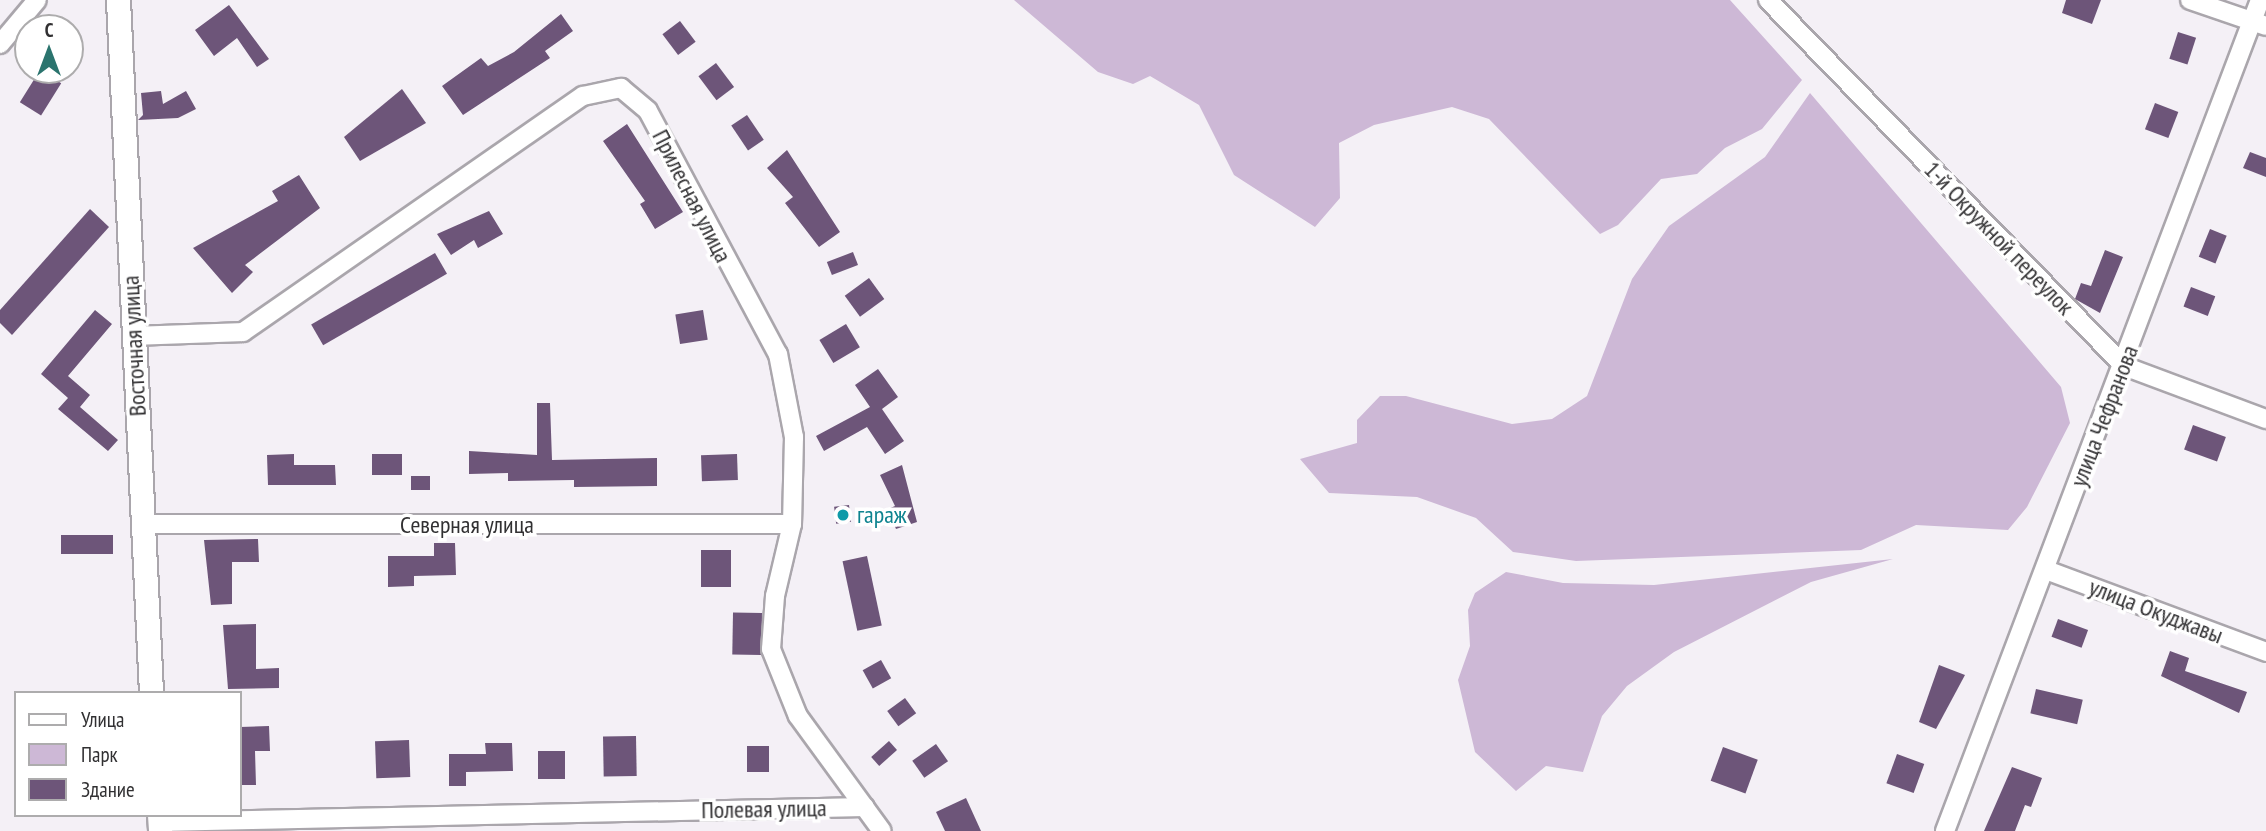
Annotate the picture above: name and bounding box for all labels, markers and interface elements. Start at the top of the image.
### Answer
north arrow [14,14,84,84]
text: С [45,18,53,42]
street label: Прилесная улица [646,125,738,267]
street label: 1-й Окружной переулок [1918,155,2080,321]
street label: Восточная улица [116,275,152,417]
street label: улица Чефранова [2064,341,2144,491]
place label: гараж [857,501,907,529]
marker: гараж [835,507,851,523]
street label: Северная улица [400,511,534,539]
street label: улица Окуджавы [2085,572,2227,650]
legend [14,691,242,817]
text: Улица [81,706,124,733]
text: Парк [81,741,118,768]
text: Здание [81,776,135,803]
street label: Полевая улица [701,794,827,824]

